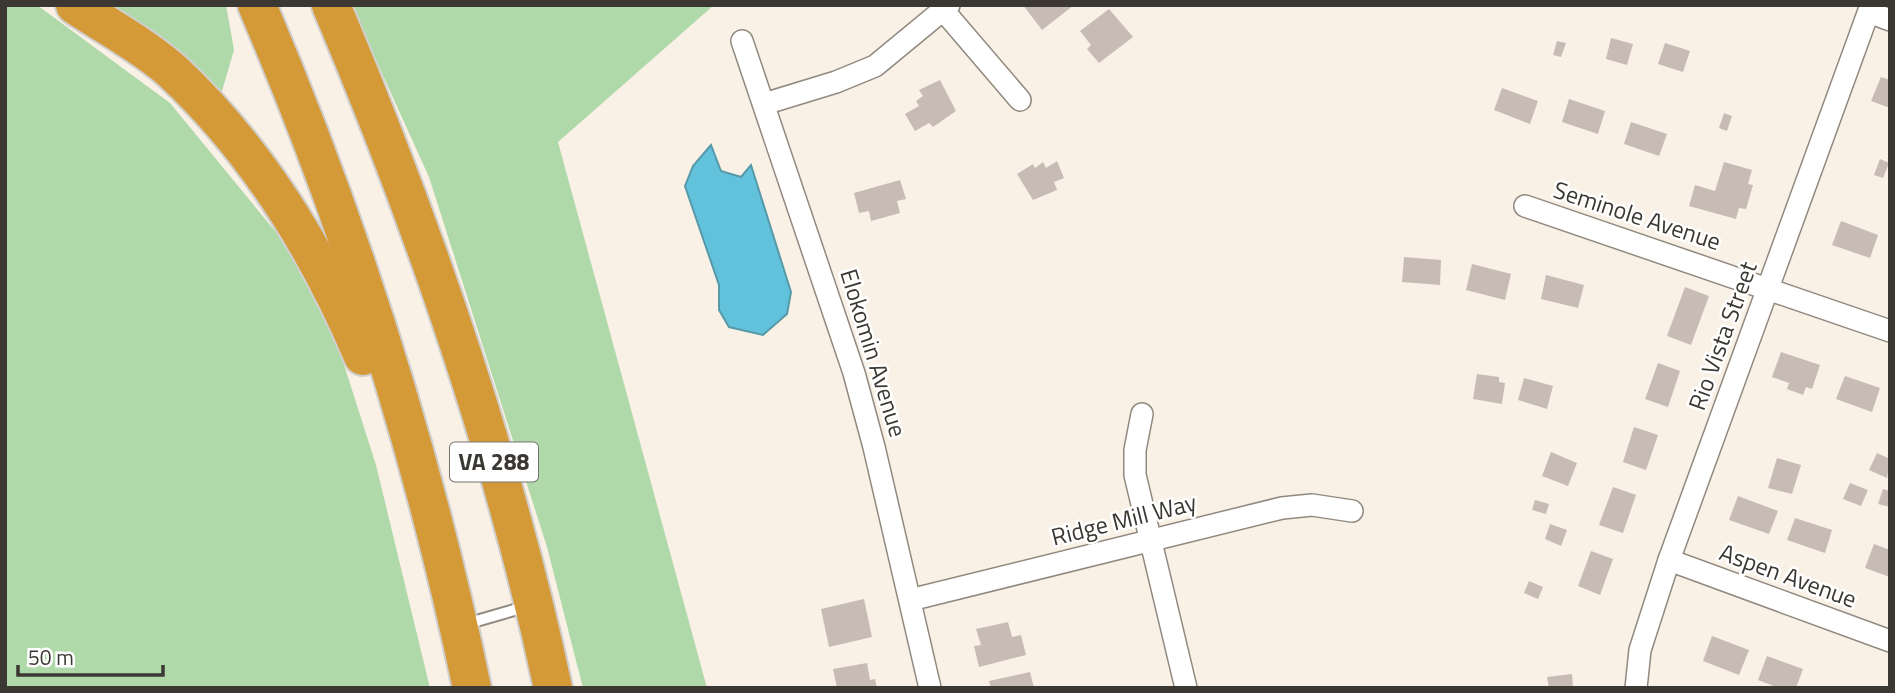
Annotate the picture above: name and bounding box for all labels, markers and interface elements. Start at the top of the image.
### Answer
street label: Seminole Avenue [1549,171,1726,259]
street label: Rio Vista Street [1678,256,1766,415]
street label: Elokomin Avenue [831,264,917,441]
road number: VA 288 [450,442,538,482]
street label: Ridge Mill Way [1047,483,1201,554]
street label: Aspen Avenue [1715,534,1862,617]
scale bar [18,634,163,678]
text: 50 m [28,641,74,673]

